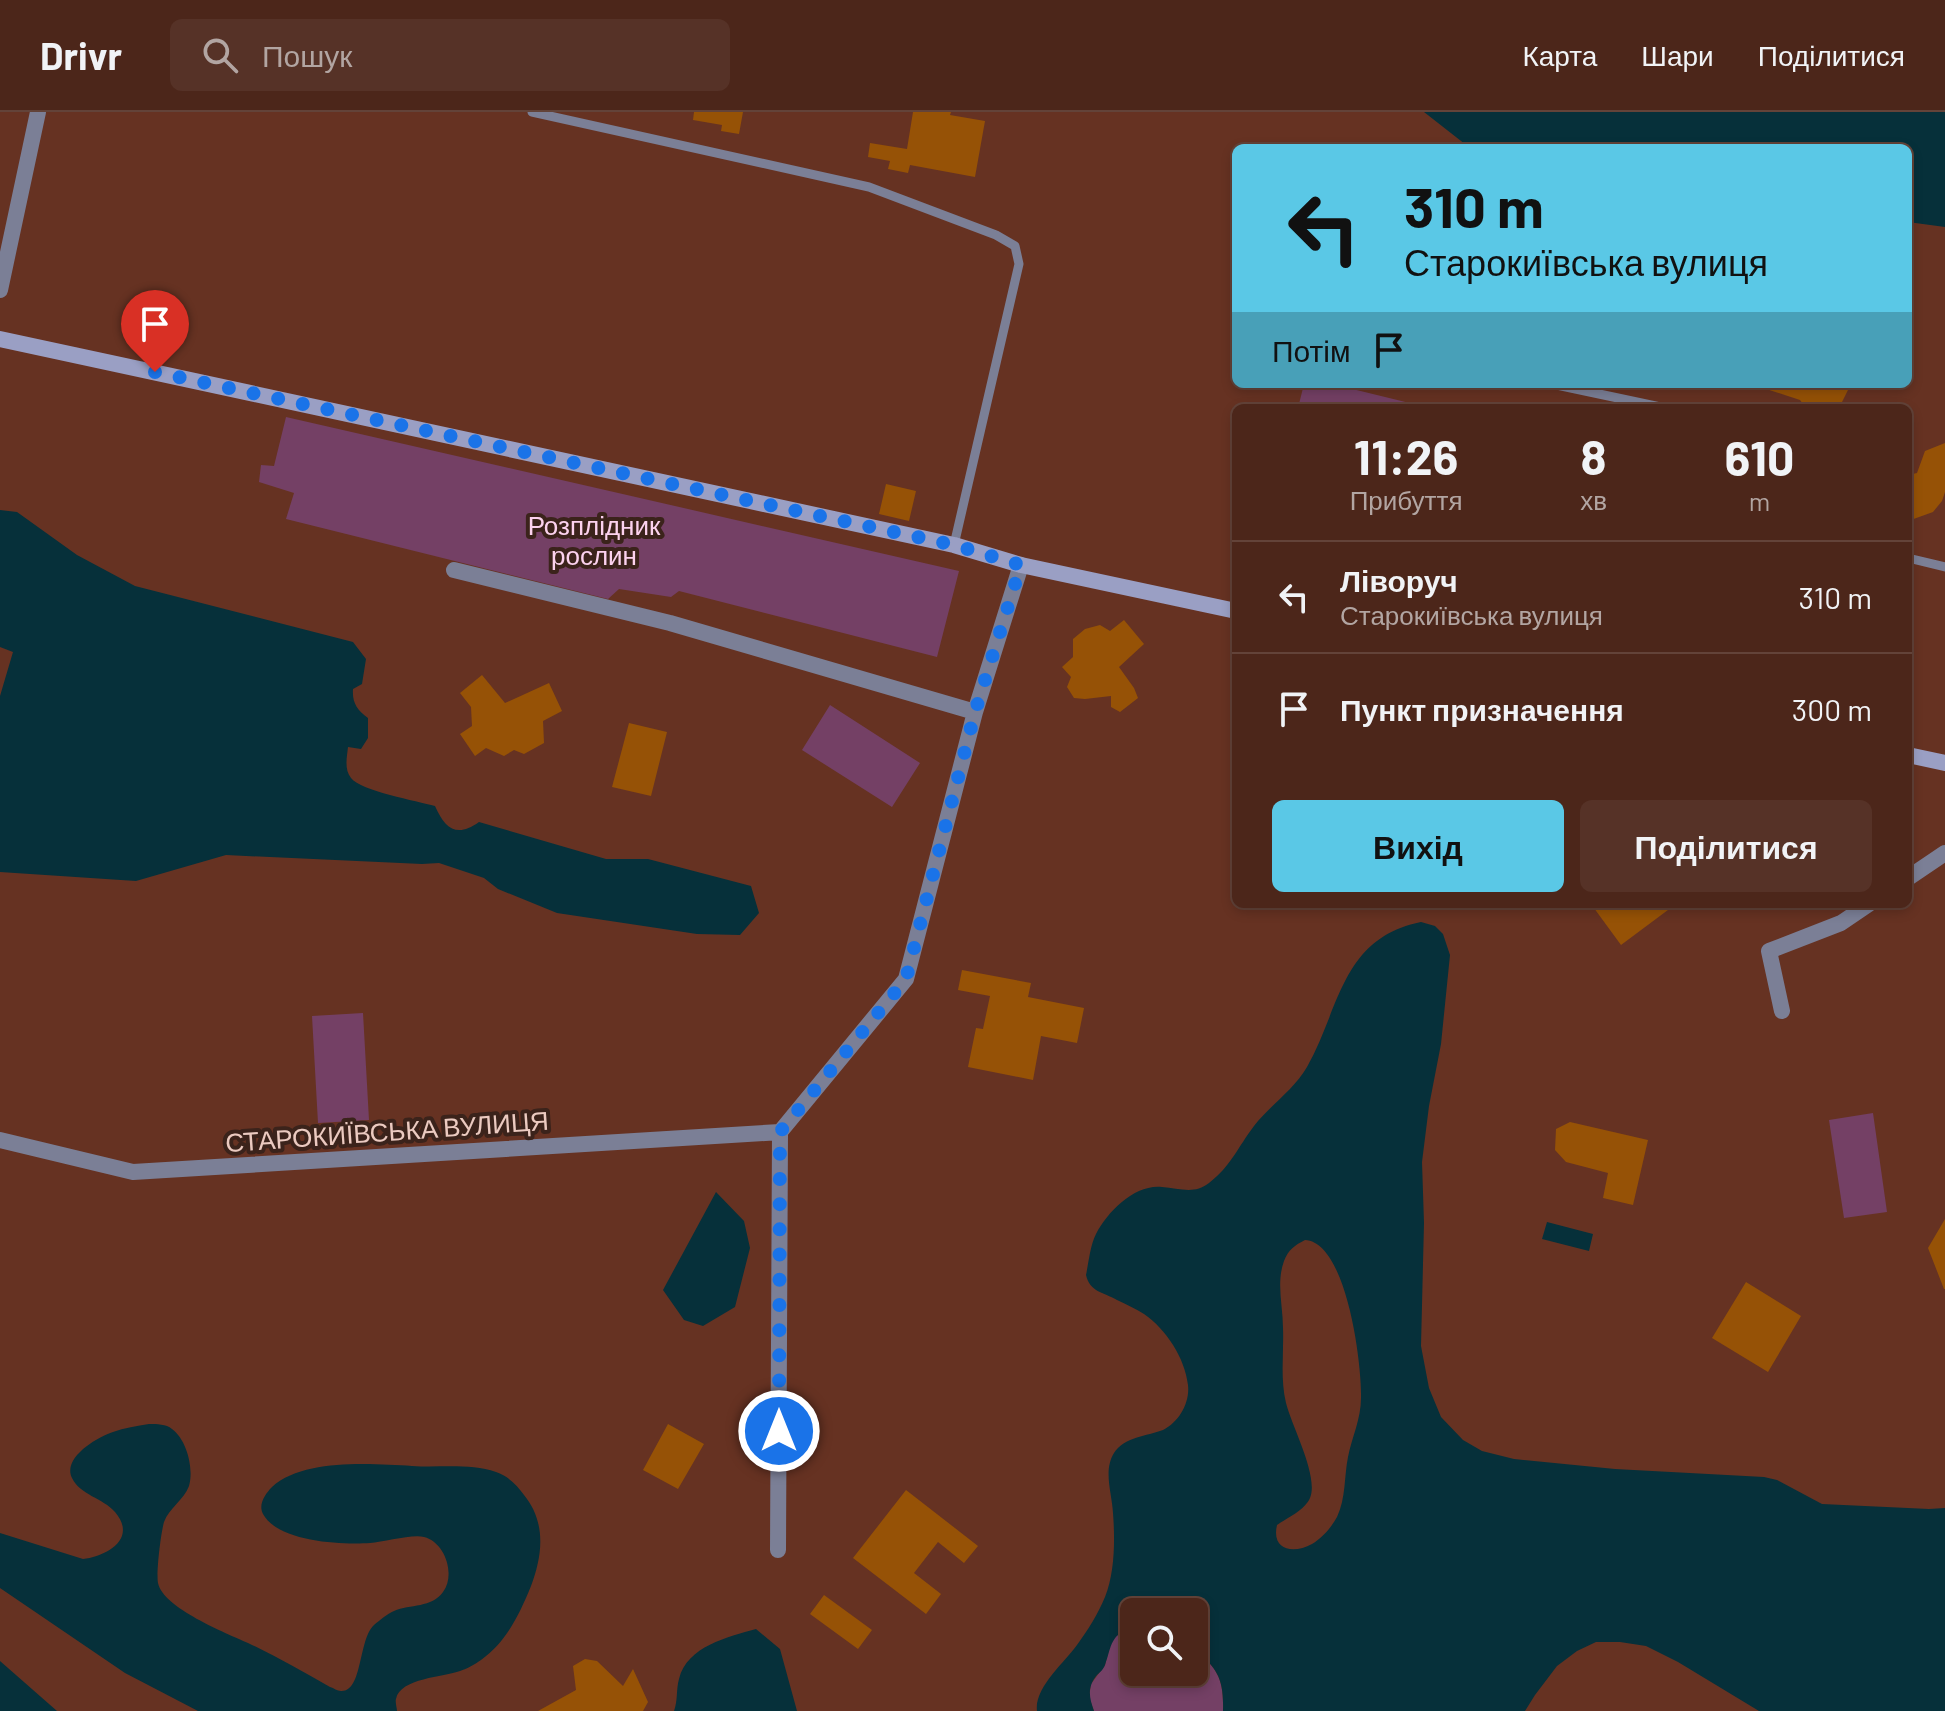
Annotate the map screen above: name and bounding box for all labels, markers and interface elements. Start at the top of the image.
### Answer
search box [170,19,730,91]
text: Drivr [40,32,122,78]
icon: search [198,33,242,77]
text: Пошук [262,37,353,73]
text: Карта [1522,38,1597,72]
text: Шари [1641,38,1714,72]
text: Поділитися [1758,38,1905,72]
text: 310 m [1404,172,1544,239]
icon: left [1272,176,1376,280]
text: Старокиївська вулиця [1404,240,1768,283]
pin [121,290,189,372]
icon: arrive [133,302,177,346]
icon: arrive [1367,328,1411,372]
text: Потім [1272,332,1351,368]
text: 11:26 [1354,427,1458,485]
text: 8 [1581,427,1607,485]
text: 610 [1725,428,1794,486]
text: Прибуття [1350,484,1463,515]
text: хв [1580,484,1607,515]
text: m [1749,485,1770,516]
park label: Розплідник рослин [528,509,661,570]
text: Ліворуч [1340,562,1458,598]
icon: left [1272,575,1316,619]
text: 310 m [1799,579,1872,615]
text: Старокиївська вулиця [1340,599,1603,630]
icon: arrive [1272,687,1316,731]
text: Пункт призначення [1340,691,1624,727]
text: 300 m [1792,691,1872,727]
button: Вихід [1272,800,1564,892]
button: Поділитися [1580,800,1872,892]
street label: СТАРОКИЇВСЬКА ВУЛИЦЯ [224,1104,550,1157]
position arrow [737,1389,821,1473]
map controls [1120,1598,1208,1686]
button: search [1120,1598,1208,1686]

